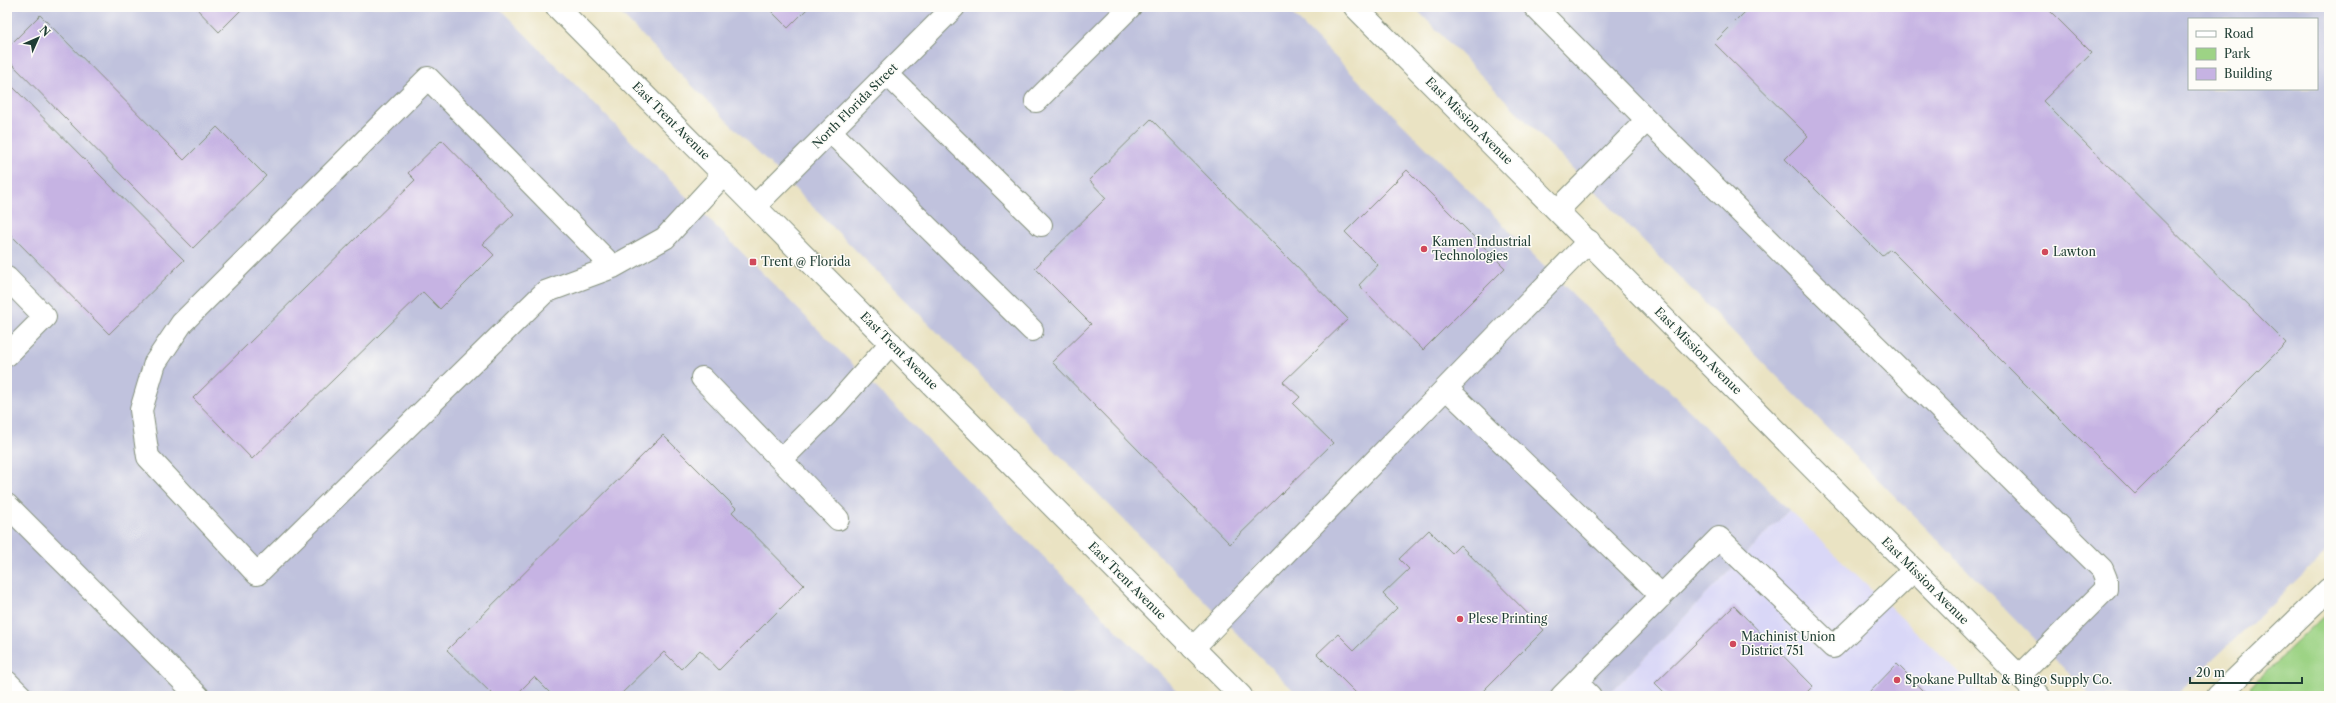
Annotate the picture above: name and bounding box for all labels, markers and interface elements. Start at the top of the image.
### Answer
north arrow [18,18,58,58]
legend [2188,18,2318,90]
text: N [37,23,54,40]
text: Road [2224,26,2254,41]
text: Park [2224,46,2251,61]
street label: North Florida Street [809,59,901,152]
text: Building [2224,66,2272,81]
street label: East Mission Avenue [1423,74,1516,168]
street label: East Trent Avenue [629,79,714,163]
place label: Kamen Industrial Technologies [1432,234,1531,263]
marker: Kamen Industrial Technologies [1419,244,1429,254]
place label: Lawton [2053,244,2096,259]
marker: Lawton [2040,247,2050,257]
place label: Trent @ Florida [761,254,851,269]
marker: Trent @ Florida [748,257,758,267]
street label: East Mission Avenue [1652,304,1745,398]
street label: East Trent Avenue [857,309,942,393]
street label: East Mission Avenue [1879,534,1972,628]
street label: East Trent Avenue [1085,539,1170,623]
place label: Plese Printing [1468,611,1548,626]
marker: Plese Printing [1455,614,1465,624]
place label: Machinist Union District 751 [1741,629,1836,658]
marker: Machinist Union District 751 [1728,639,1738,649]
scale bar [2190,659,2302,685]
text: 20 m [2196,665,2225,680]
place label: Spokane Pulltab & Bingo Supply Co. [1905,672,2112,687]
marker: Spokane Pulltab & Bingo Supply Co. [1892,675,1902,685]

